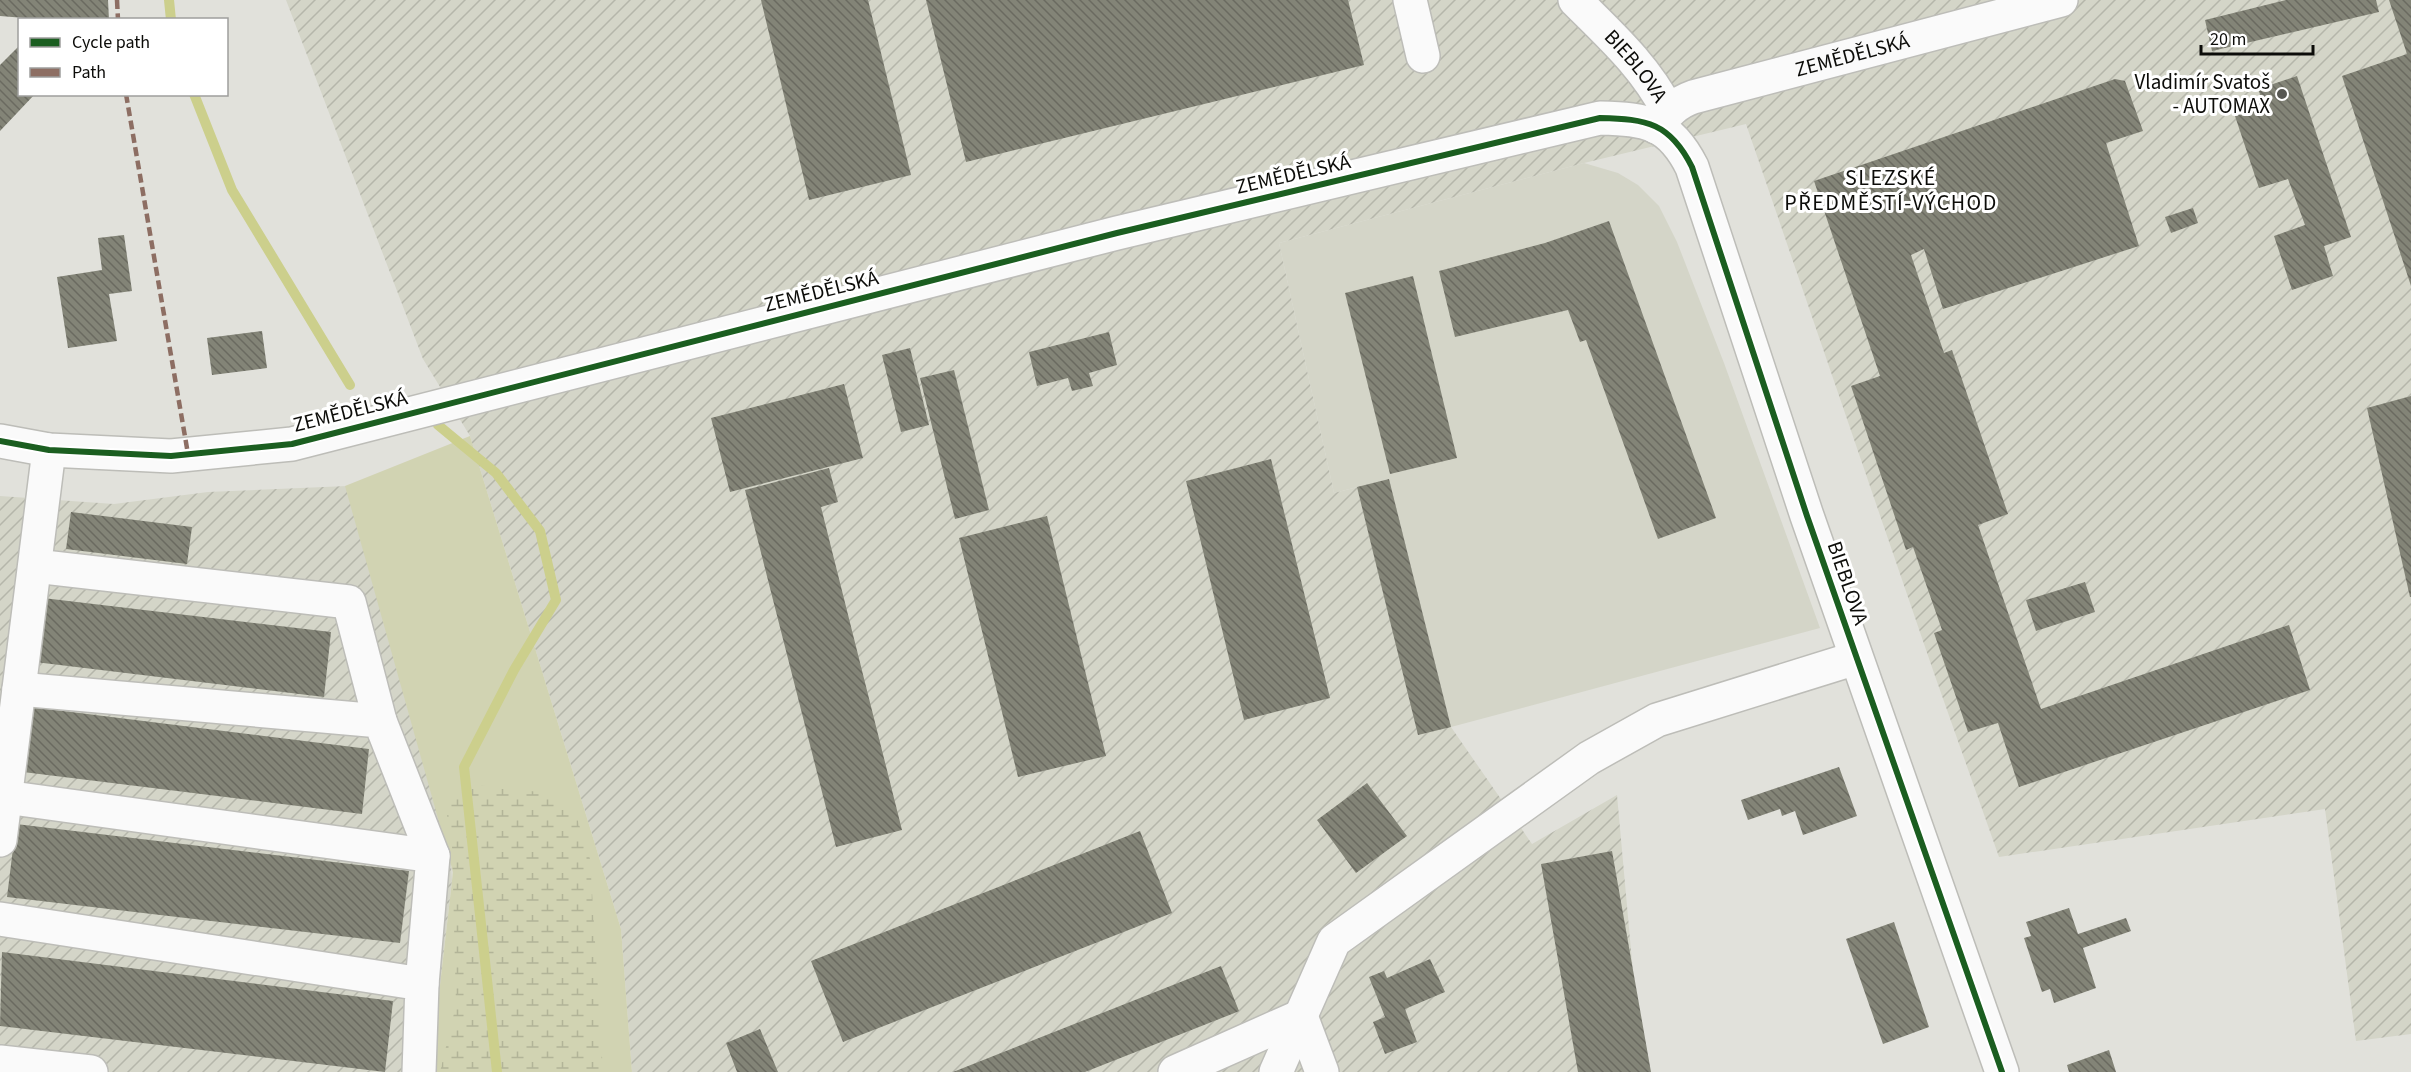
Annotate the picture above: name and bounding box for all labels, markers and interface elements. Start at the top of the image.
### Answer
legend [18,18,228,96]
scale bar [2201,18,2314,56]
street label: BIEBLOVA [1597,22,1675,109]
street label: ZEMĚDĚLSKÁ [1792,25,1913,84]
text: 20 m [2210,27,2246,52]
text: Cycle path [72,30,150,55]
text: Path [72,60,106,85]
place label: Vladimír Svatoš - AUTOMAX [2135,67,2270,121]
marker: Vladimír Svatoš - AUTOMAX [2275,87,2289,101]
street label: ZEMĚDĚLSKÁ [1233,146,1354,202]
district label: SLEZSKÉ PŘEDMĚSTÍ-VÝCHOD [1784,162,1998,219]
street label: ZEMĚDĚLSKÁ [761,262,882,320]
street label: ZEMĚDĚLSKÁ [290,382,411,440]
street label: BIEBLOVA [1820,537,1876,629]

